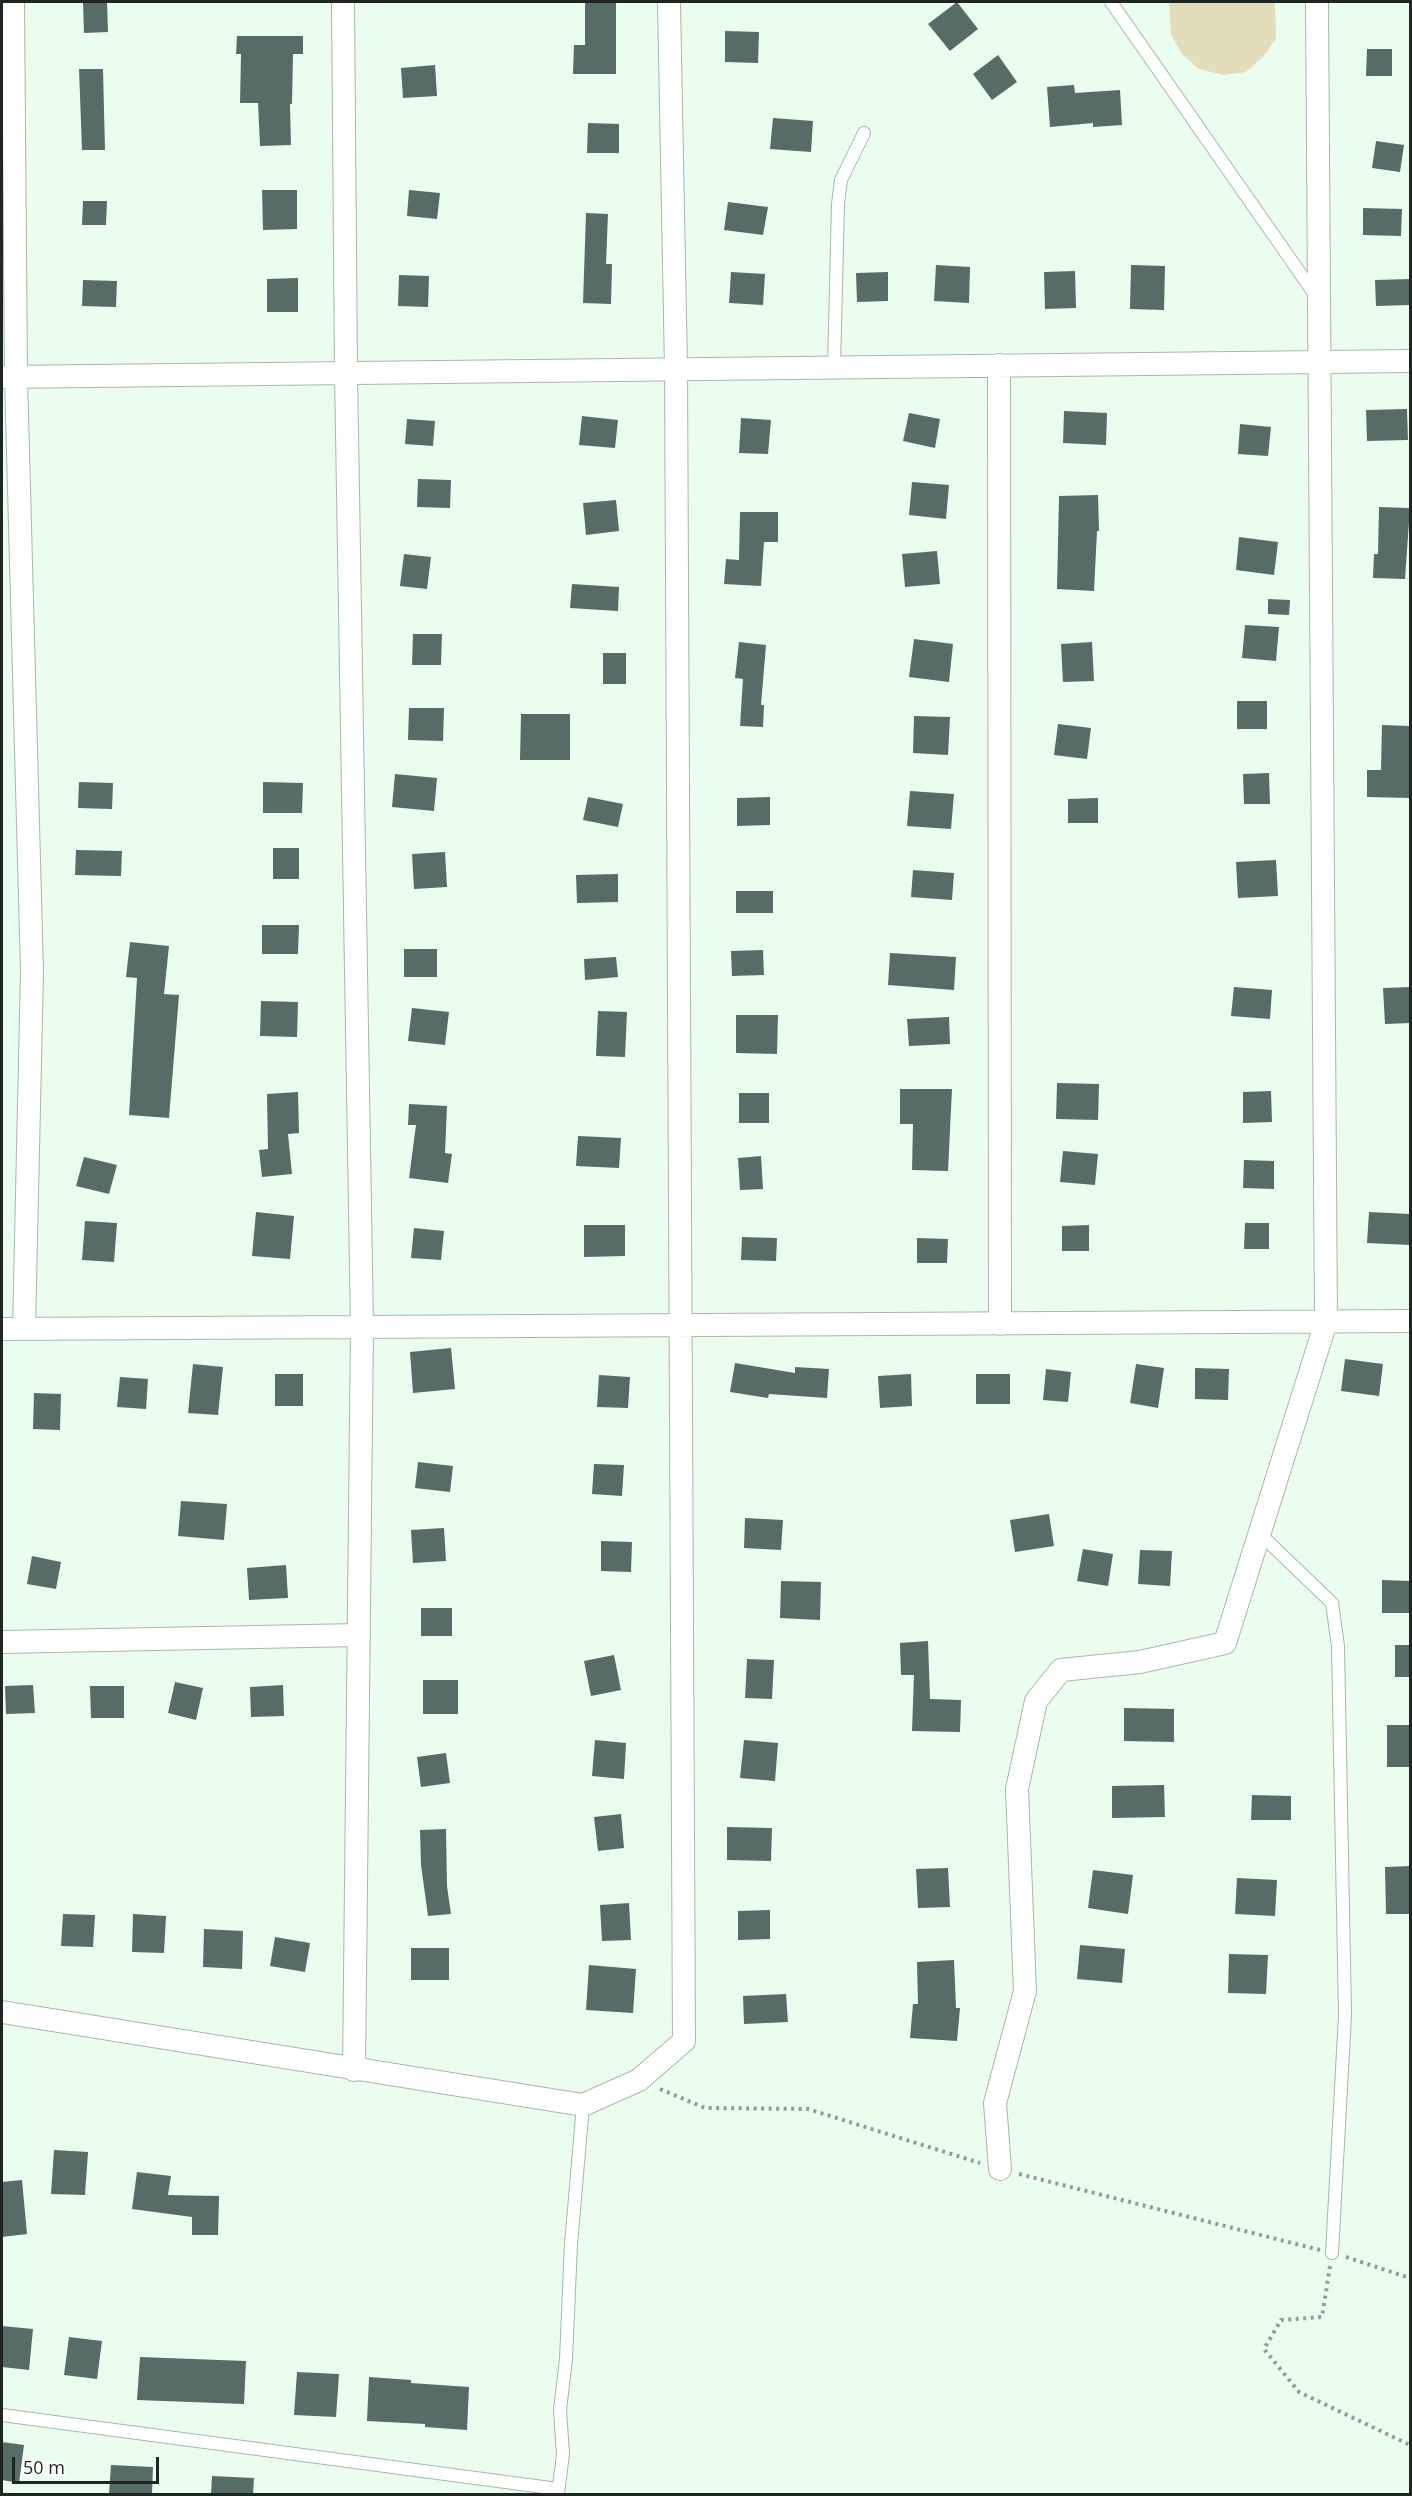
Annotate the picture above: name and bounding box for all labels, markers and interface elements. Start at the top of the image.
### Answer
scale bar [15,2445,162,2483]
text: 50 m [23,2455,65,2479]

